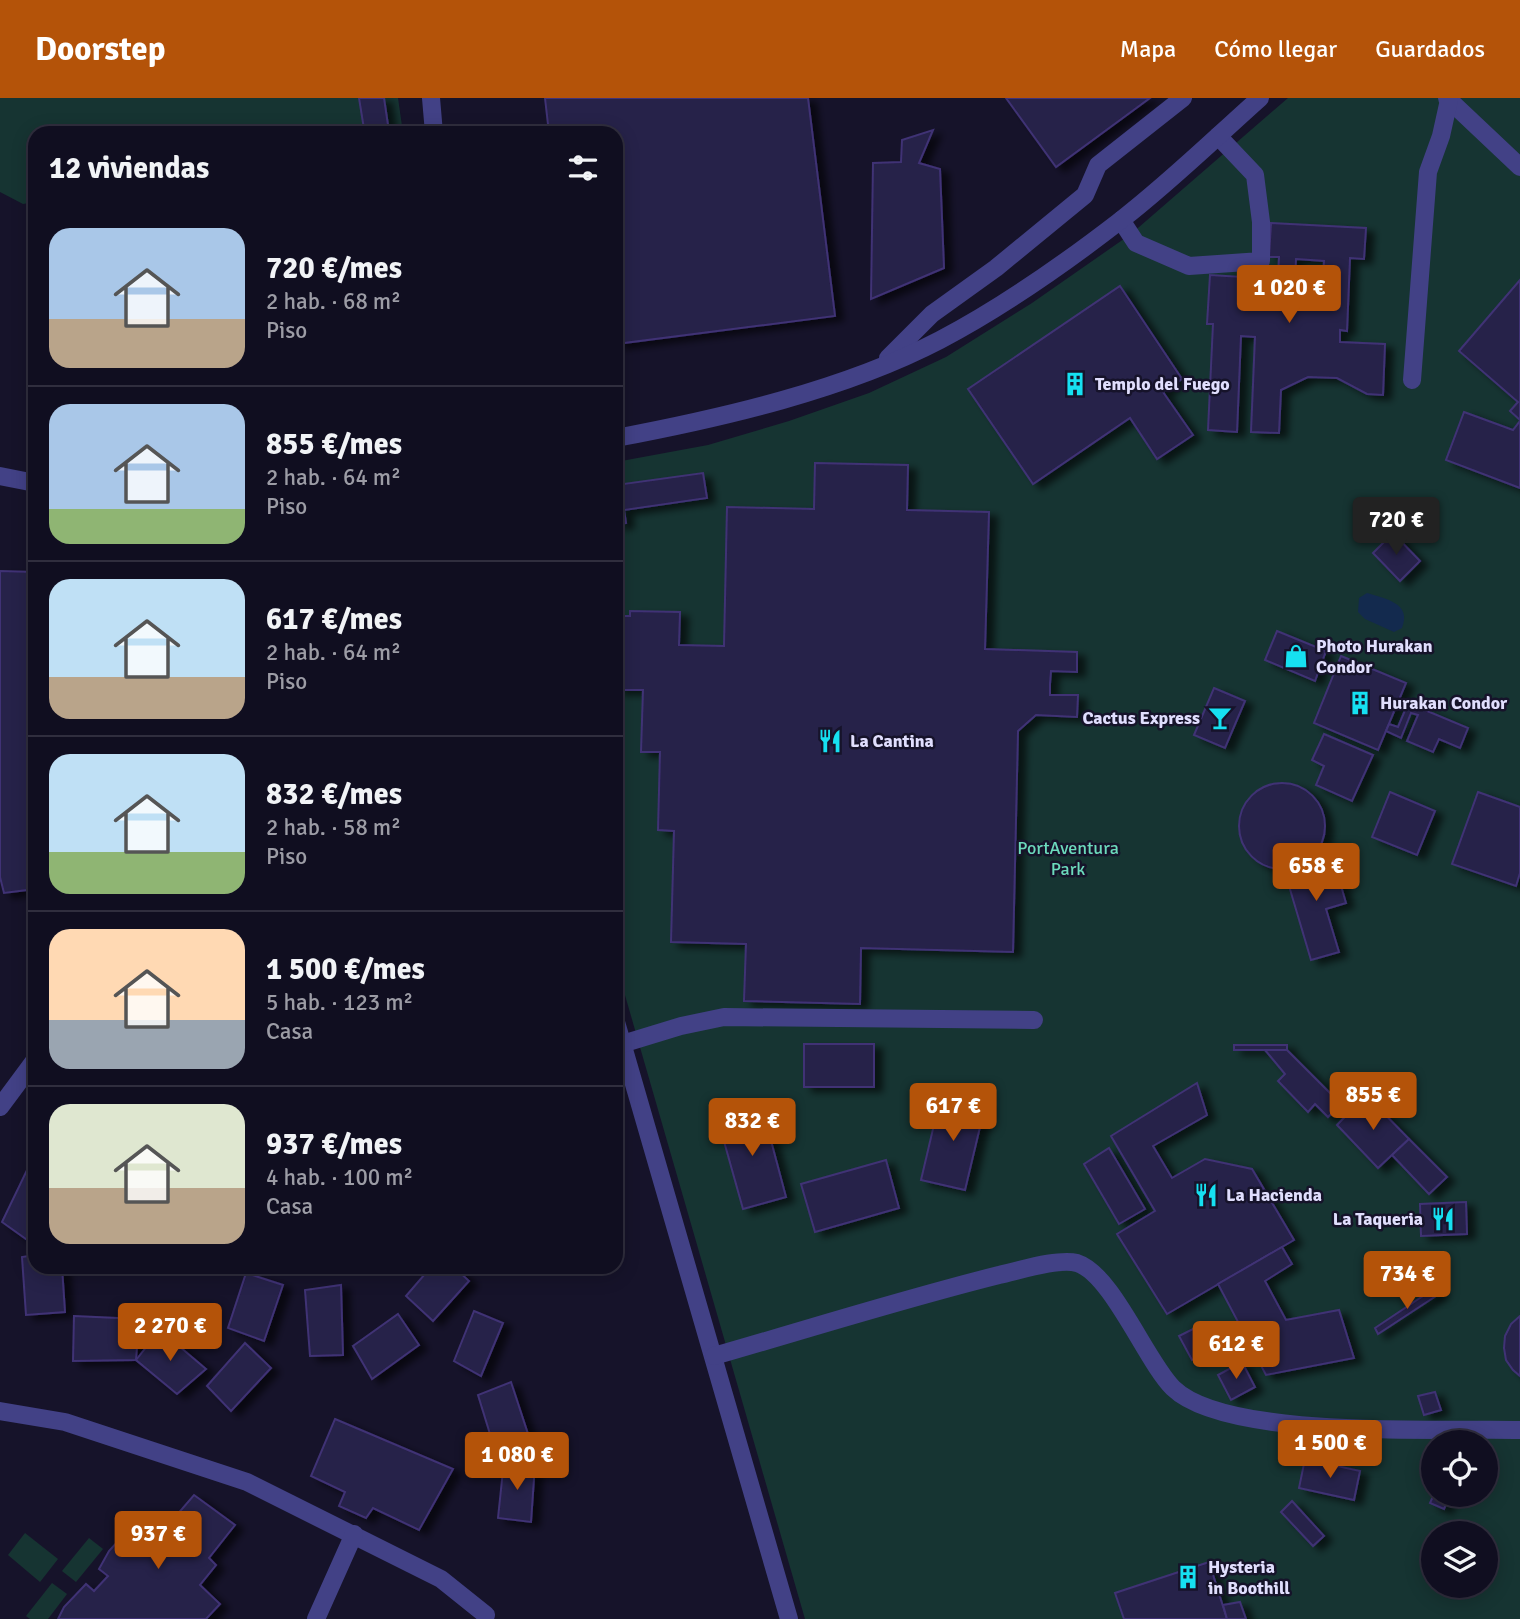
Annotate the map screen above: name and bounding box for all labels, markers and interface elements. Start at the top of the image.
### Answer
text: Doorstep [35,29,165,70]
text: Mapa [1120,34,1176,64]
text: Cómo llegar [1214,34,1337,64]
text: Guardados [1375,34,1485,64]
icon: filters [564,149,602,187]
text: 12 viviendas [49,150,209,187]
text: 720 €/mes [266,250,402,287]
icon: home [105,256,189,340]
pin: 1 020 € [1224,266,1354,325]
text: 1 020 € [1253,273,1325,302]
text: 2 hab. · 68 m² [266,287,401,316]
text: Piso [266,316,307,345]
building icon: Templo del Fuego [1061,370,1089,398]
place label: Templo del Fuego [1095,373,1230,395]
text: 855 €/mes [266,426,402,463]
icon: home [105,432,189,516]
text: 2 hab. · 64 m² [266,463,401,492]
text: Piso [266,492,307,521]
pin: 720 € [1347,498,1445,557]
text: 720 € [1369,505,1423,534]
text: 617 €/mes [266,601,402,638]
icon: home [105,607,189,691]
place label: Photo Hurakan Condor [1316,635,1433,678]
text: 2 hab. · 64 m² [266,638,401,667]
shop icon: Photo Hurakan Condor [1282,642,1310,670]
text: Piso [266,667,307,696]
building icon: Hurakan Condor [1346,689,1374,717]
place label: Hurakan Condor [1380,692,1508,714]
bar icon: Cactus Express [1206,704,1234,732]
place label: Cactus Express [1082,707,1200,729]
restaurant icon: La Cantina [816,727,844,755]
place label: La Cantina [850,730,934,752]
text: 832 €/mes [266,776,402,813]
icon: home [105,782,189,866]
text: 2 hab. · 58 m² [266,813,401,842]
park label: PortAventura Park [1017,837,1119,880]
text: Piso [266,842,307,871]
pin: 658 € [1267,844,1365,903]
text: 658 € [1289,851,1343,880]
text: 1 500 €/mes [266,951,425,988]
icon: home [105,957,189,1041]
text: 5 hab. · 123 m² [266,988,413,1017]
text: Casa [266,1017,313,1046]
pin: 855 € [1324,1072,1422,1132]
text: 855 € [1346,1080,1400,1109]
pin: 617 € [904,1084,1002,1143]
text: 617 € [926,1091,980,1120]
pin: 832 € [703,1098,801,1158]
text: 832 € [725,1106,779,1135]
text: 937 €/mes [266,1126,402,1163]
icon: home [105,1132,189,1216]
text: 4 hab. · 100 m² [266,1163,413,1192]
restaurant icon: La Hacienda [1192,1181,1220,1209]
place label: La Hacienda [1226,1184,1322,1206]
text: Casa [266,1192,313,1221]
restaurant icon: La Taqueria [1429,1205,1457,1233]
place label: La Taqueria [1333,1208,1423,1230]
pin: 734 € [1358,1252,1456,1311]
text: 734 € [1380,1259,1434,1288]
pin: 2 270 € [105,1304,235,1363]
text: 2 270 € [134,1311,206,1340]
pin: 612 € [1187,1322,1285,1381]
text: 612 € [1209,1329,1263,1358]
pin: 1 500 € [1265,1420,1395,1480]
text: 1 500 € [1294,1428,1366,1457]
map controls [1421,1430,1498,1598]
button: locate [1421,1430,1498,1507]
pin: 1 080 € [452,1432,582,1492]
text: 1 080 € [481,1440,553,1469]
pin: 937 € [109,1512,207,1571]
text: 937 € [131,1519,185,1548]
button: layers [1421,1521,1498,1598]
place label: Hysteria in Boothill [1208,1556,1290,1599]
building icon: Hysteria in Boothill [1174,1563,1202,1591]

